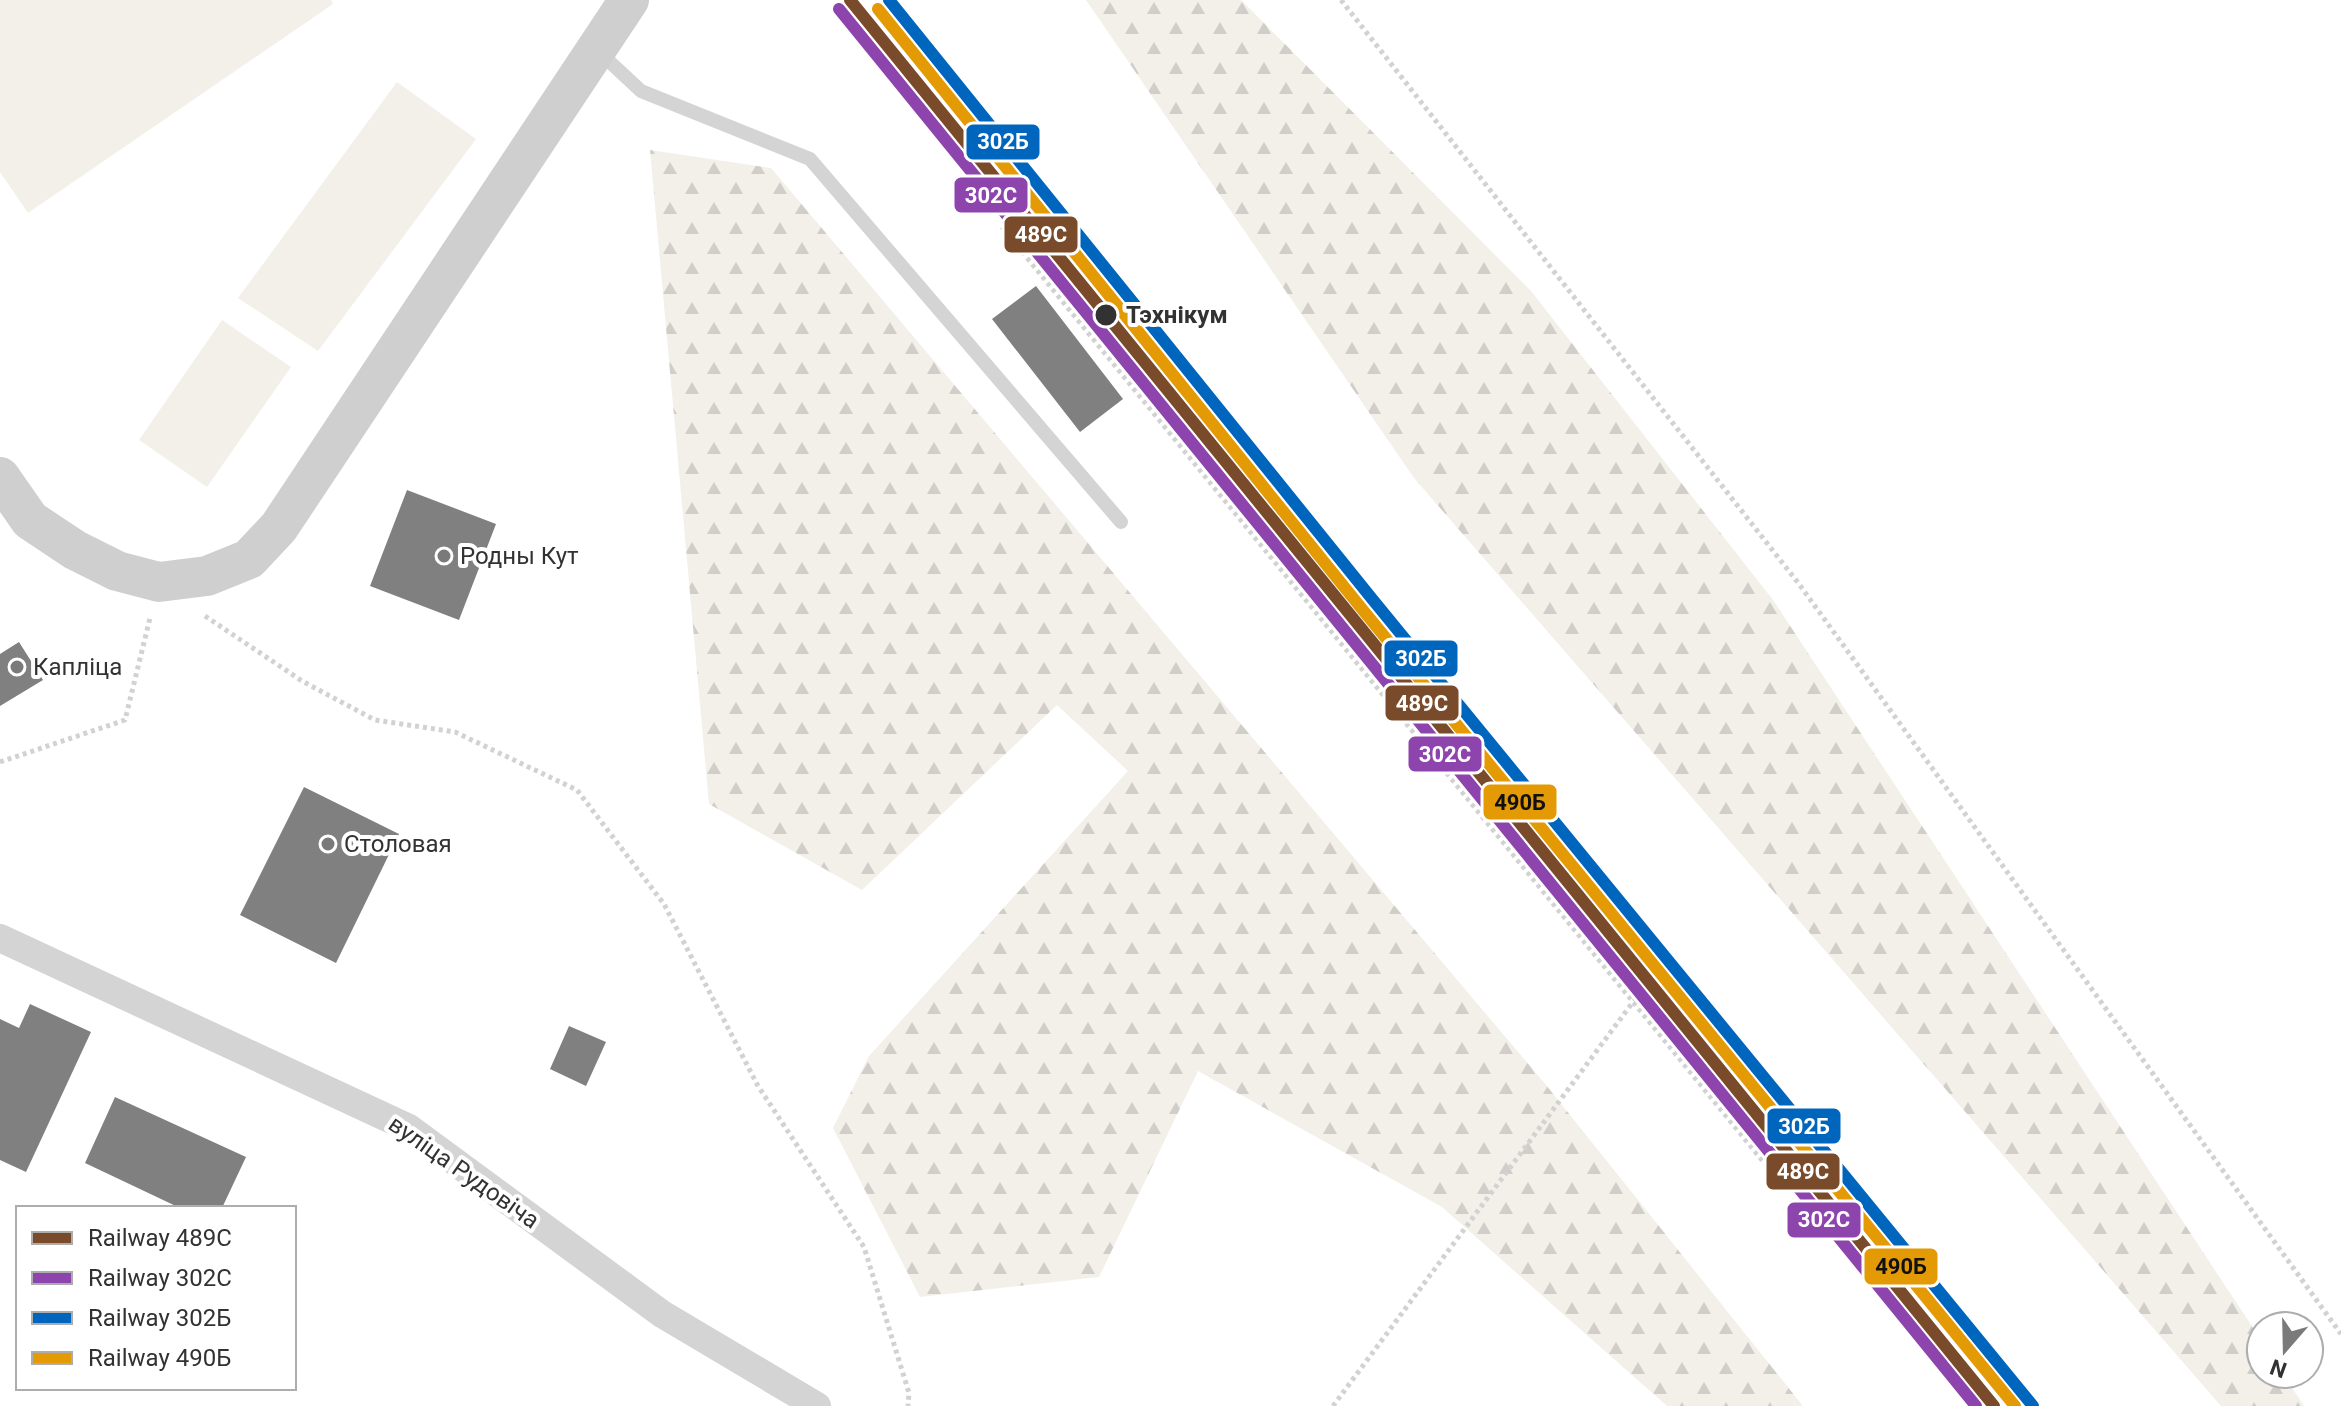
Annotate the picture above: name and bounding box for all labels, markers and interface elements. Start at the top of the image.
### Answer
line badge: 302Б [965,123,1041,161]
text: 302Б [977,129,1029,154]
line badge: 302С [953,176,1029,214]
text: 302С [965,183,1017,208]
line badge: 489С [1003,215,1079,254]
text: 489С [1015,222,1067,247]
place label: Тэхнікум [1126,301,1228,329]
marker: Тэхнікум [1093,302,1119,328]
place label: Родны Кут [460,542,579,570]
marker: Родны Кут [435,547,453,565]
line badge: 302Б [1383,639,1459,678]
text: 302Б [1395,646,1447,671]
place label: Капліца [33,653,122,681]
marker: Капліца [8,658,26,676]
line badge: 489С [1384,684,1460,722]
text: 489С [1396,691,1448,716]
line badge: 302С [1407,735,1483,773]
text: 302С [1419,742,1471,767]
line badge: 490Б [1482,783,1558,821]
text: 490Б [1494,790,1546,815]
place label: Столовая [344,830,452,858]
marker: Столовая [319,835,337,853]
line badge: 302Б [1766,1107,1842,1145]
street label: вуліца Рудовіча [383,1110,545,1234]
text: 302Б [1778,1114,1830,1139]
line badge: 489С [1765,1152,1841,1191]
text: 489С [1777,1159,1829,1184]
line badge: 302С [1786,1201,1862,1239]
legend [16,1206,296,1390]
text: 302С [1798,1207,1850,1232]
text: Railway 489С [88,1224,232,1252]
line badge: 490Б [1863,1247,1939,1286]
text: 490Б [1875,1254,1927,1279]
text: Railway 302С [88,1264,232,1292]
text: Railway 302Б [88,1304,231,1332]
north arrow [2245,1310,2325,1390]
text: Railway 490Б [88,1344,231,1372]
text: N [2267,1354,2290,1383]

